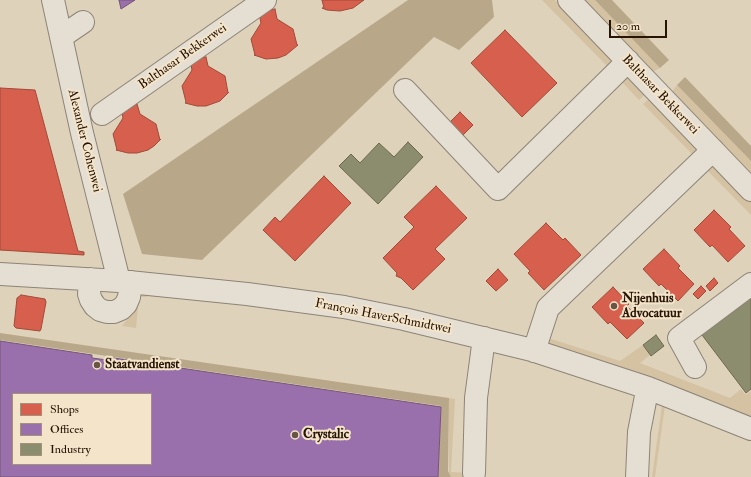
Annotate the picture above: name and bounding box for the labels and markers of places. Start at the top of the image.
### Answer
place label: Nijenhuis Advocatuur [622,291,682,322]
marker: Nijenhuis Advocatuur [609,301,619,311]
place label: Staatvandienst [105,357,180,373]
marker: Staatvandienst [92,360,102,370]
place label: Crystalic [303,427,349,443]
marker: Crystalic [290,430,300,440]

